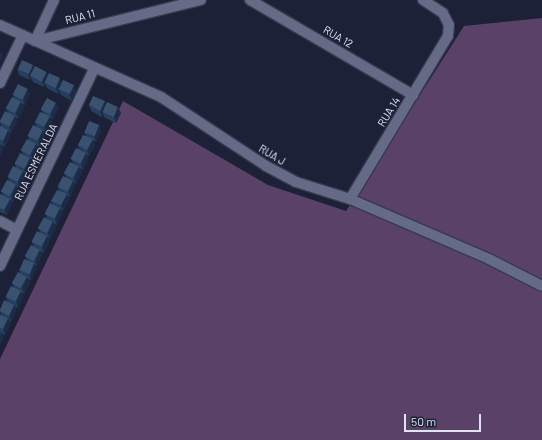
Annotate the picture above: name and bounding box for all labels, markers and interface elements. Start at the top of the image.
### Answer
street label: RUA 11 [64,7,96,27]
street label: RUA 12 [321,23,355,51]
street label: RUA 14 [375,95,403,129]
street label: RUA ESMERALDA [12,122,60,202]
street label: RUA J [256,142,288,168]
scale bar [406,406,483,432]
text: 50 m [411,414,436,428]

